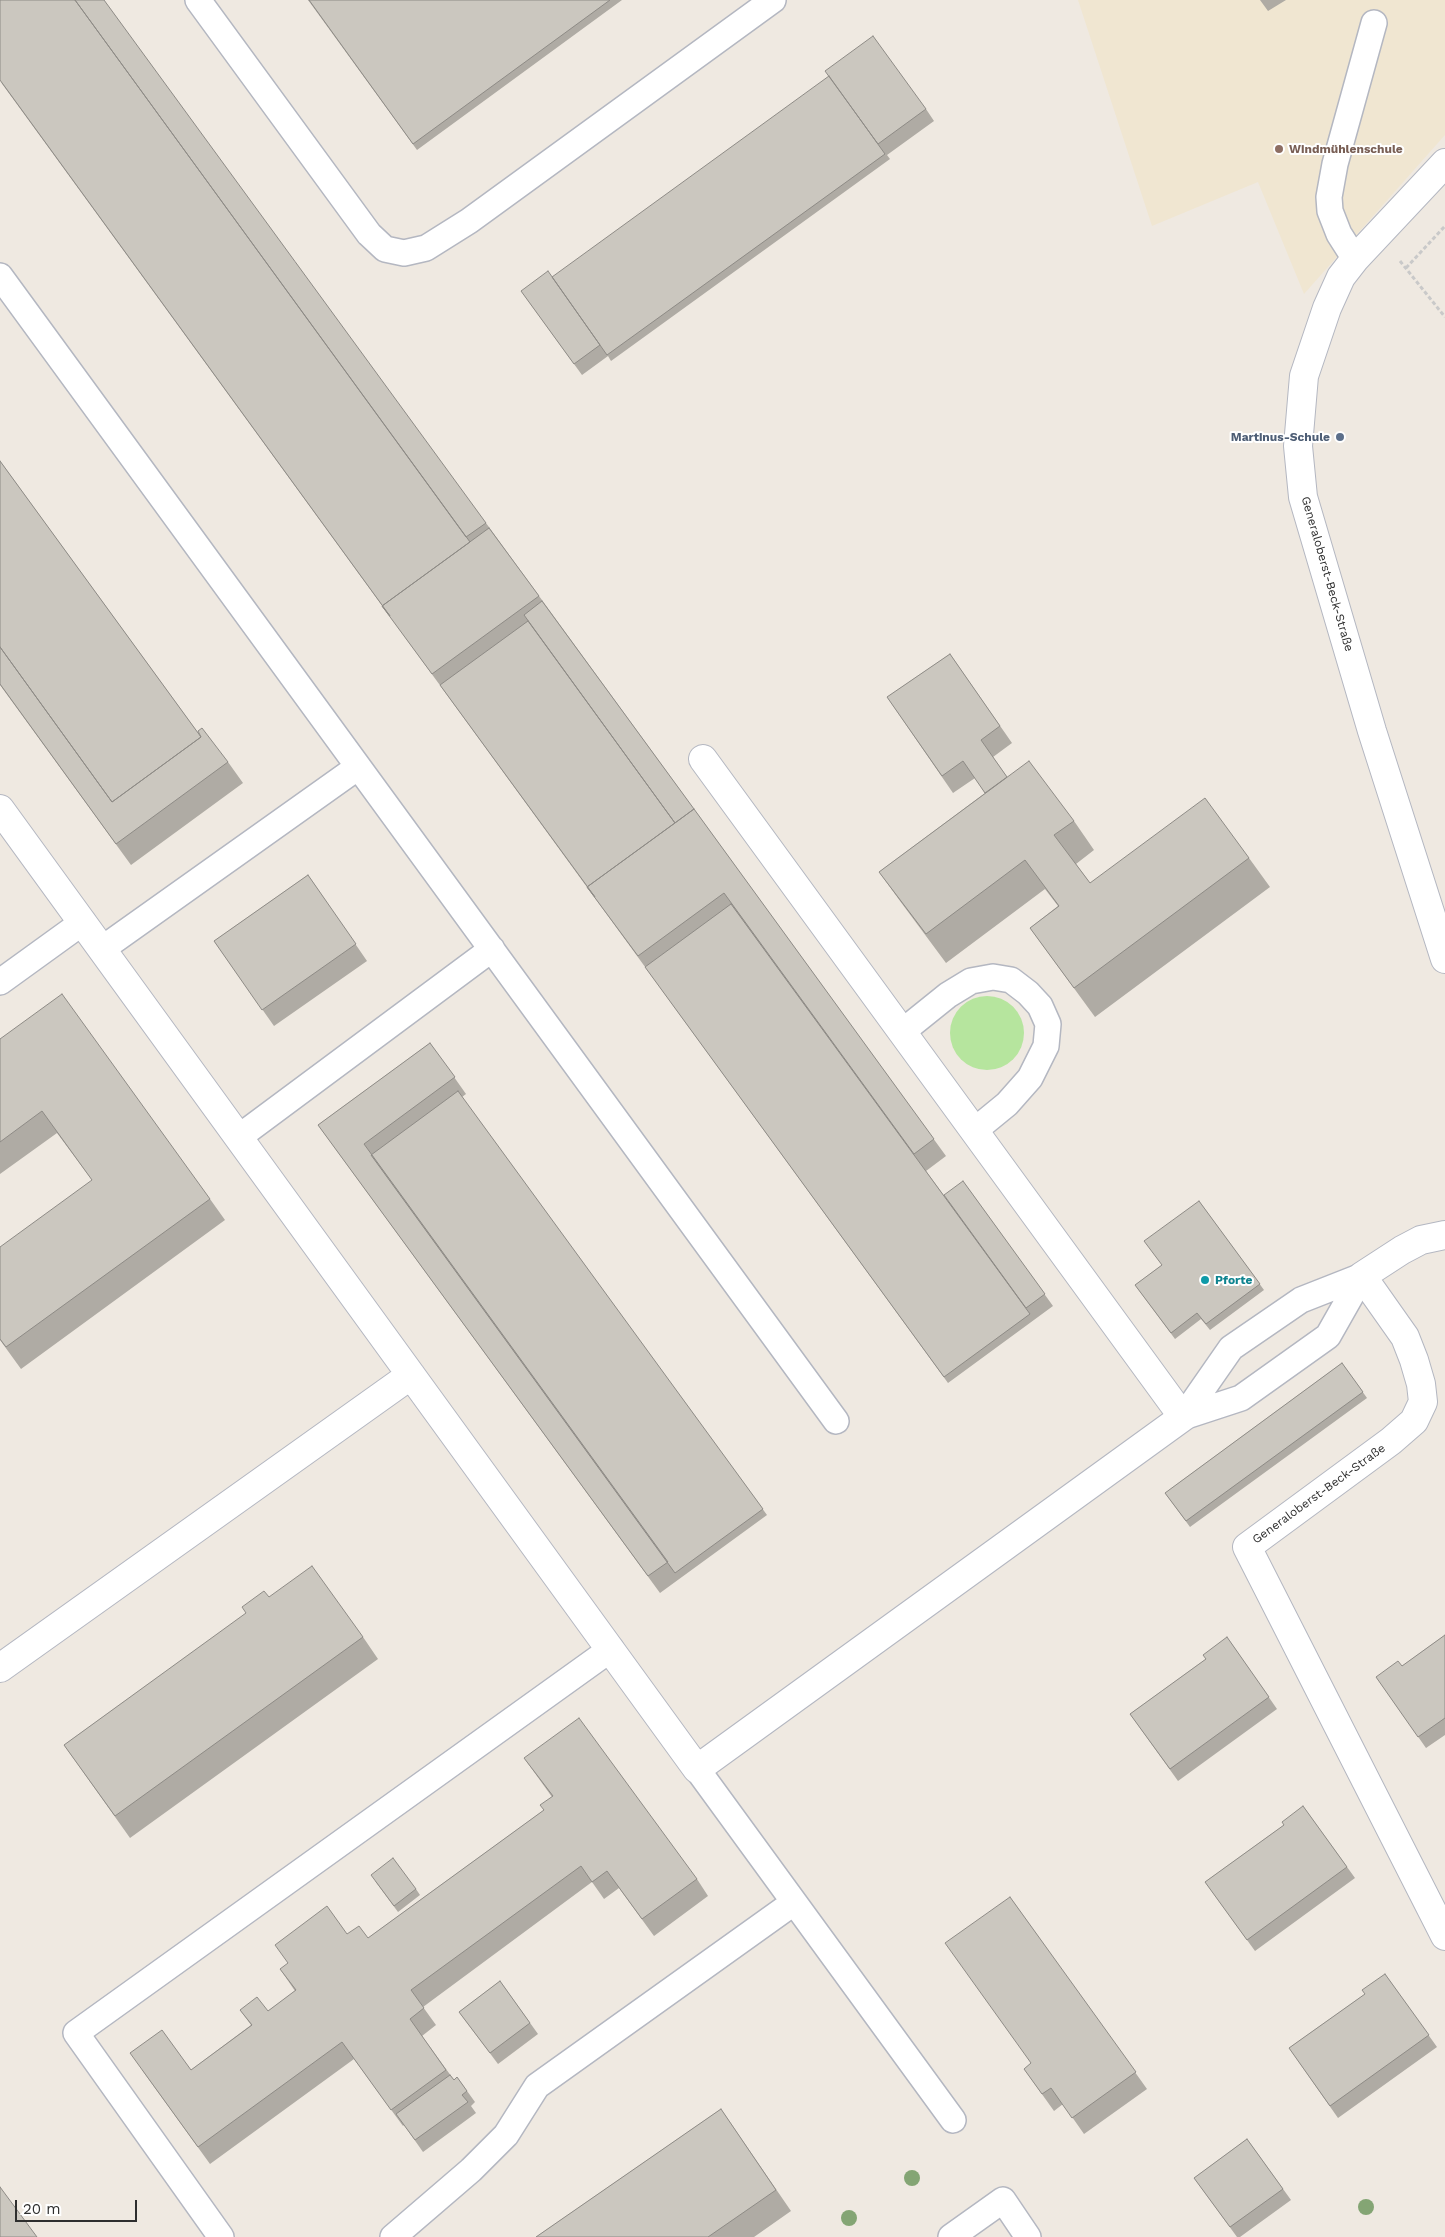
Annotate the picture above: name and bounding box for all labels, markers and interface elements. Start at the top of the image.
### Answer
place label: Windmühlenschule [1289,142,1403,156]
marker: Windmühlenschule [1273,143,1285,155]
place label: Martinus-Schule [1231,430,1330,444]
marker: Martinus-Schule [1334,431,1346,443]
street label: Generaloberst-Beck-Straße [1298,495,1356,653]
place label: Pforte [1215,1273,1252,1287]
marker: Pforte [1199,1274,1211,1286]
street label: Generaloberst-Beck-Straße [1250,1441,1388,1547]
scale bar [18,2190,140,2222]
text: 20 m [23,2200,61,2218]

